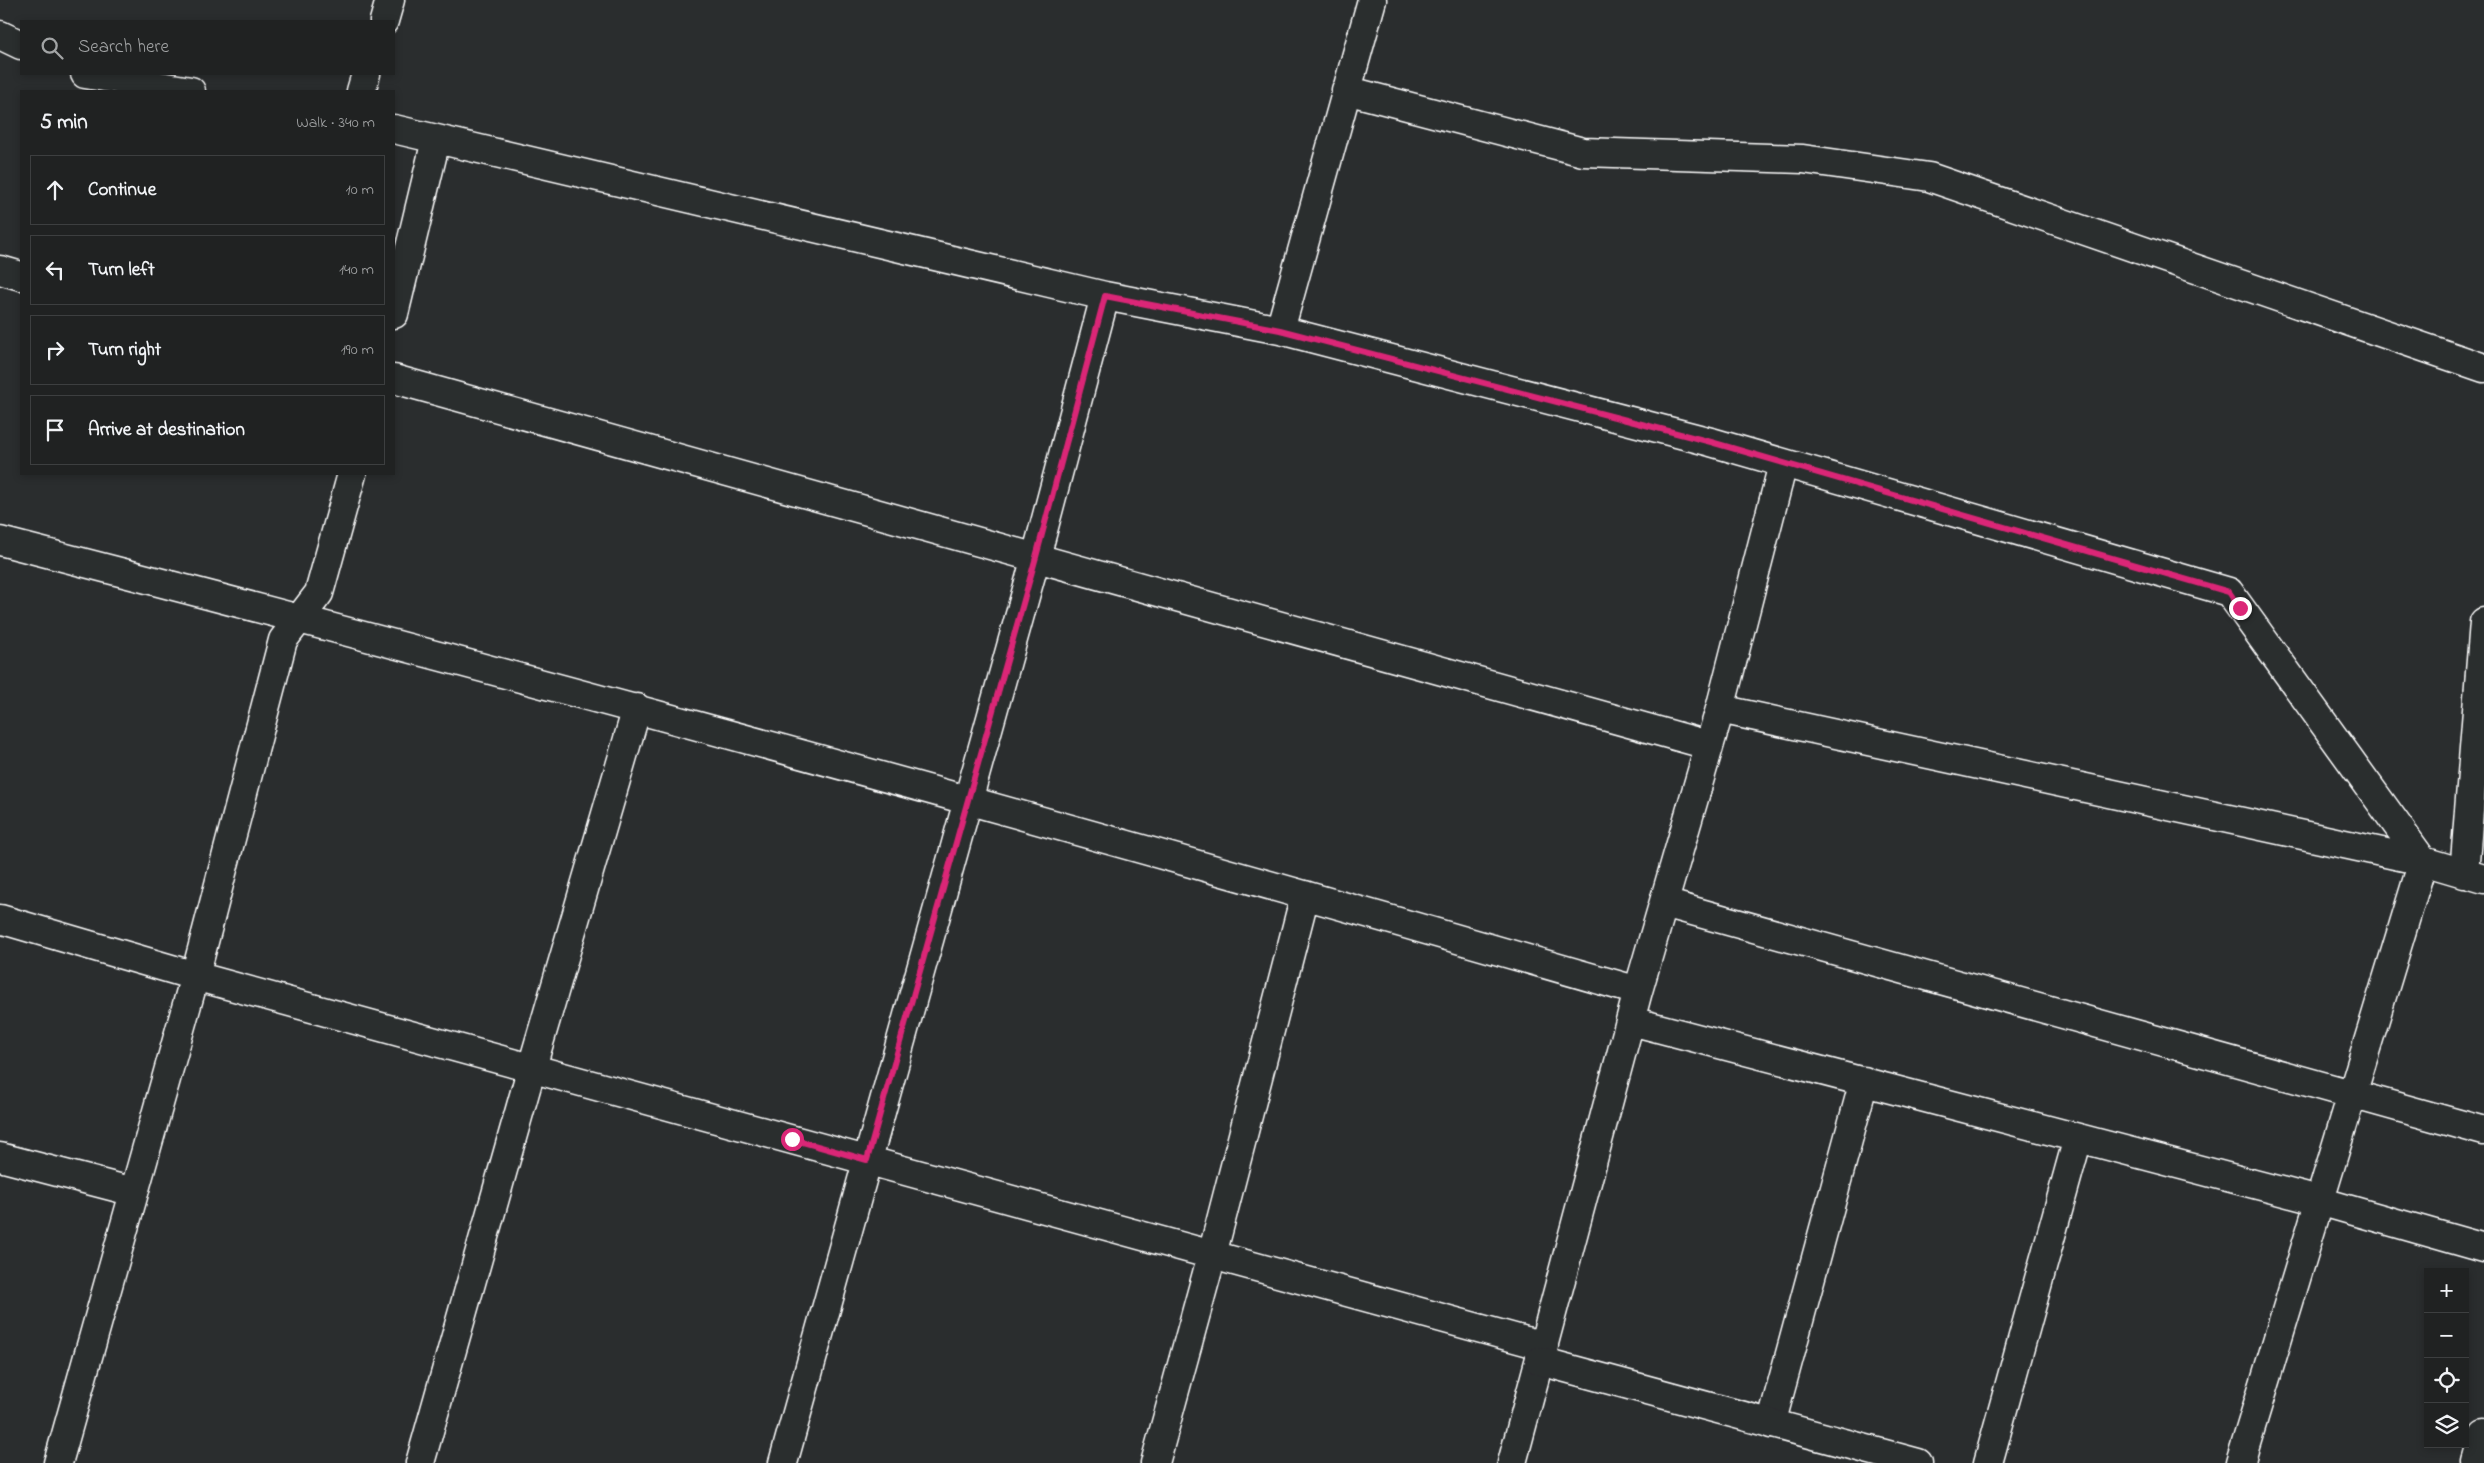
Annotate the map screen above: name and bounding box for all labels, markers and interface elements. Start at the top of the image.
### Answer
search box [20,20,395,75]
icon: search [38,34,66,62]
text: Search here [78,34,169,61]
text: 5 min [40,108,88,138]
text: Walk · 340 m [296,111,375,135]
icon: ahead [41,176,69,204]
text: Continue [88,177,156,204]
text: 10 m [346,178,374,202]
icon: left [41,256,69,284]
text: Turn left [88,257,155,284]
text: 140 m [339,258,374,282]
icon: right [41,336,69,364]
text: Turn right [88,337,161,364]
text: 190 m [341,338,374,362]
icon: arrive [41,416,69,444]
text: Arrive at destination [88,417,245,444]
route end [2229,597,2252,620]
route start [781,1128,804,1151]
map controls [2424,1268,2469,1448]
button: + [2424,1268,2469,1313]
button: − [2424,1313,2469,1358]
button: locate [2424,1358,2469,1403]
button: layers [2424,1403,2469,1448]

